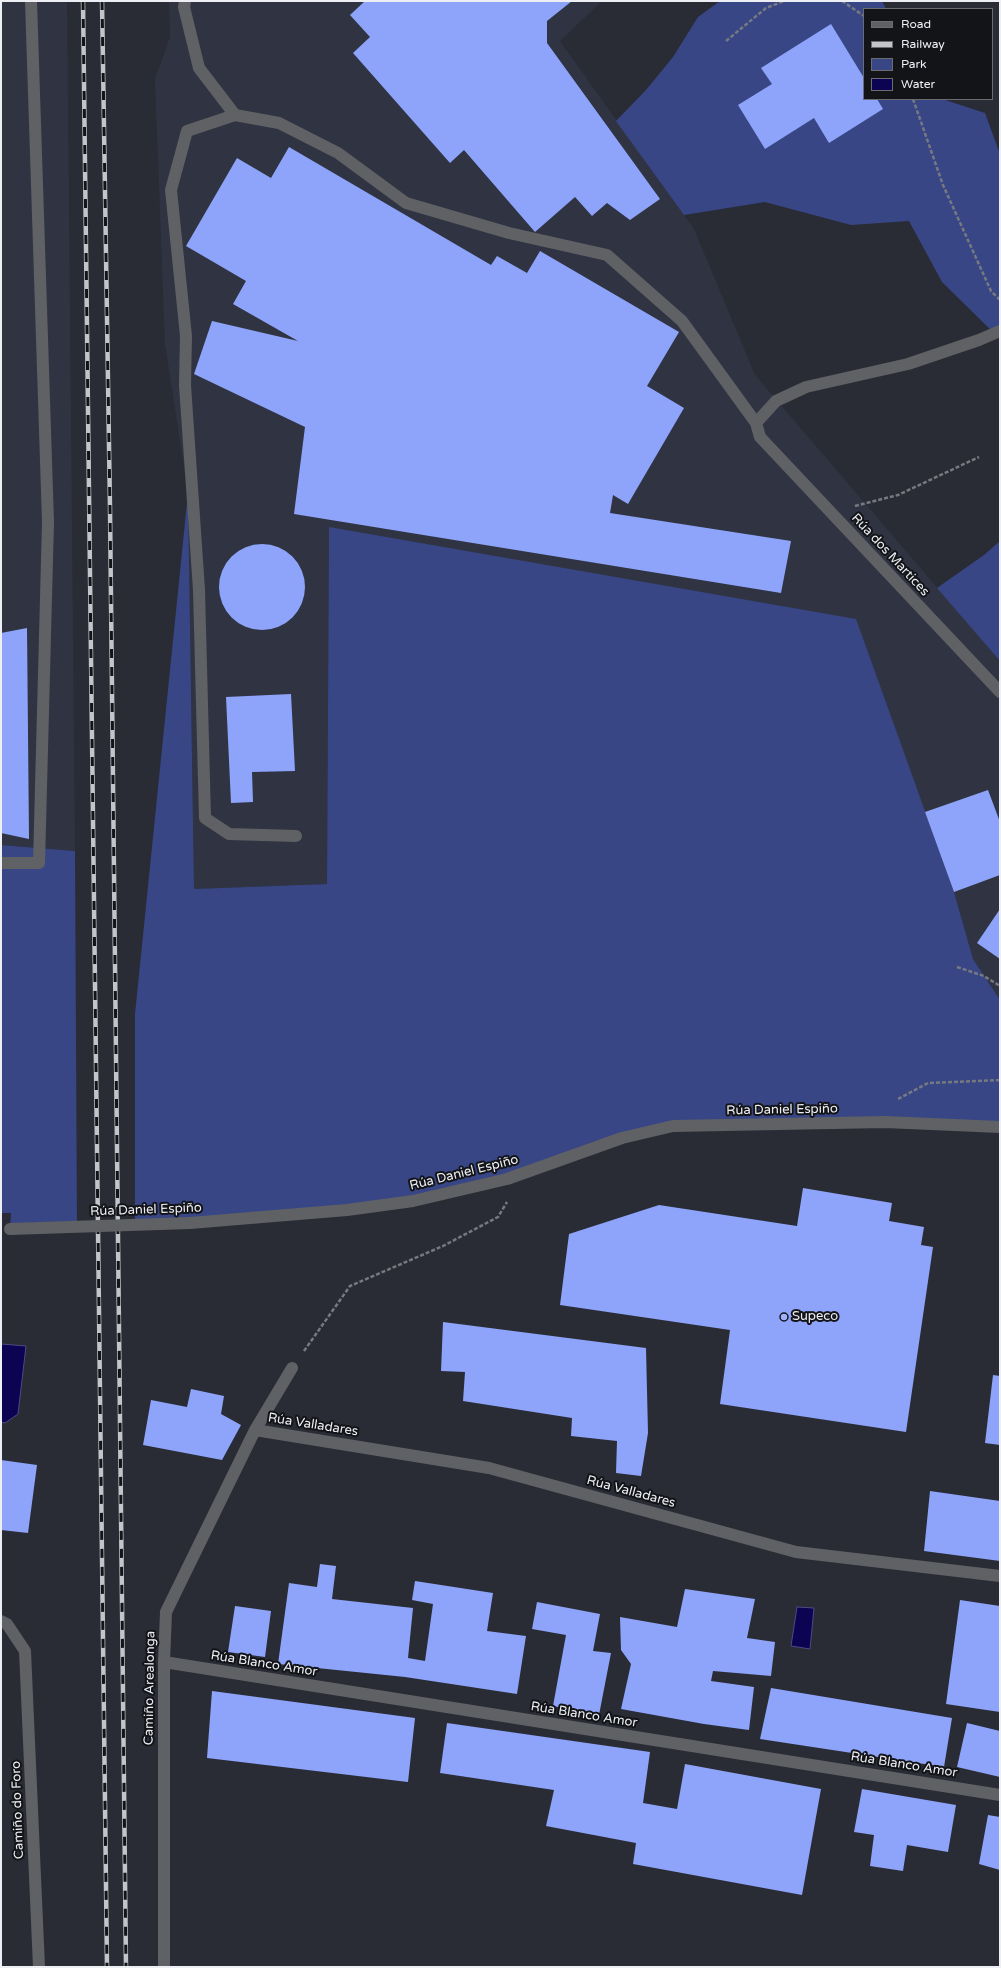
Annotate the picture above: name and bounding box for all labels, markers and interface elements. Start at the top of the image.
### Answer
legend [863,8,993,100]
text: Road [901,17,931,31]
text: Railway [901,37,945,51]
text: Park [901,57,927,71]
text: Water [901,77,935,91]
street label: Rúa dos Martices [848,511,932,599]
street label: Rúa Daniel Espiño [726,1101,838,1119]
street label: Rúa Daniel Espiño [408,1152,520,1194]
street label: Rúa Daniel Espiño [90,1200,202,1220]
place label: Supeco [792,1309,838,1325]
marker: Supeco [779,1312,789,1322]
street label: Rúa Valladares [267,1410,359,1440]
street label: Rúa Valladares [585,1473,677,1511]
street label: Camiño Arealonga [141,1631,159,1745]
street label: Rúa Blanco Amor [210,1648,318,1680]
street label: Rúa Blanco Amor [530,1699,638,1731]
street label: Rúa Blanco Amor [850,1749,958,1781]
street label: Camiño do Foro [8,1761,28,1859]

